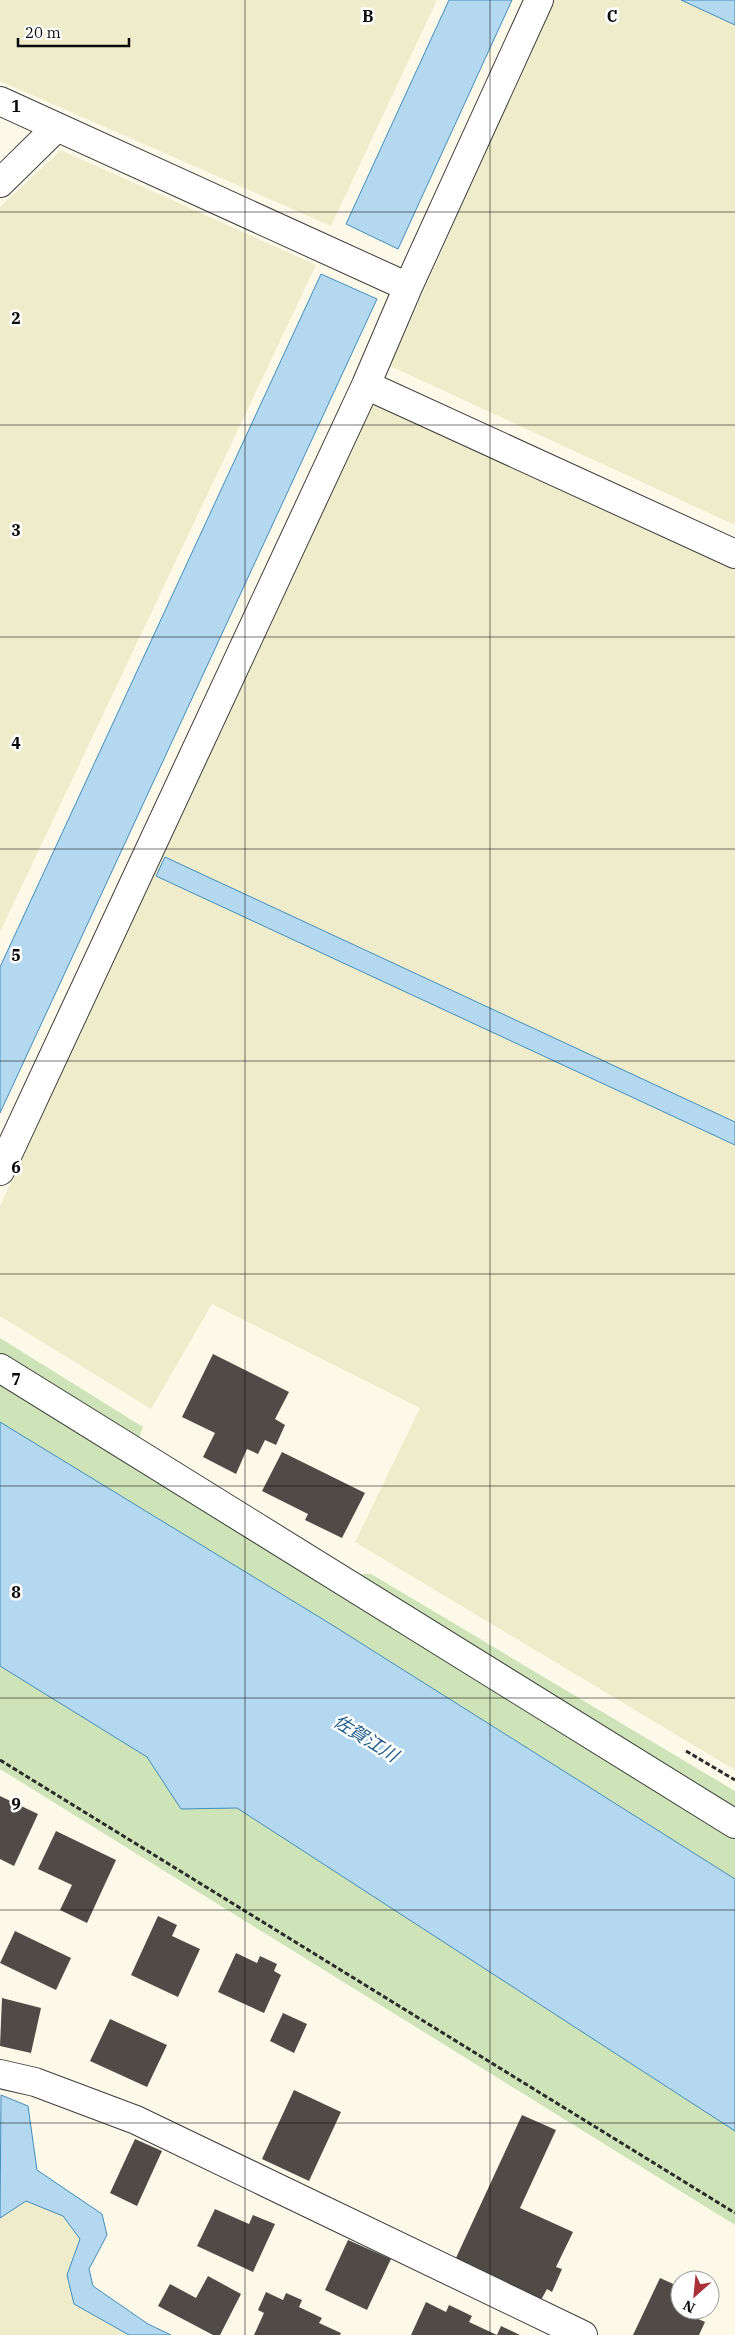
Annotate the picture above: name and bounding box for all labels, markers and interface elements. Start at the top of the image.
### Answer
text: B [362,6,374,26]
text: C [607,6,617,26]
scale bar [18,15,129,47]
text: 20 m [25,23,61,42]
text: 1 [11,96,21,116]
text: 2 [11,308,21,328]
text: 3 [11,520,21,540]
text: 4 [11,733,21,753]
text: 5 [11,945,21,965]
text: 6 [11,1157,21,1177]
text: 7 [11,1369,21,1389]
text: 8 [11,1582,21,1602]
water label: 佐賀江川 [329,1709,404,1768]
text: 9 [11,1794,21,1814]
north arrow [670,2270,720,2320]
text: N [680,2296,698,2317]

